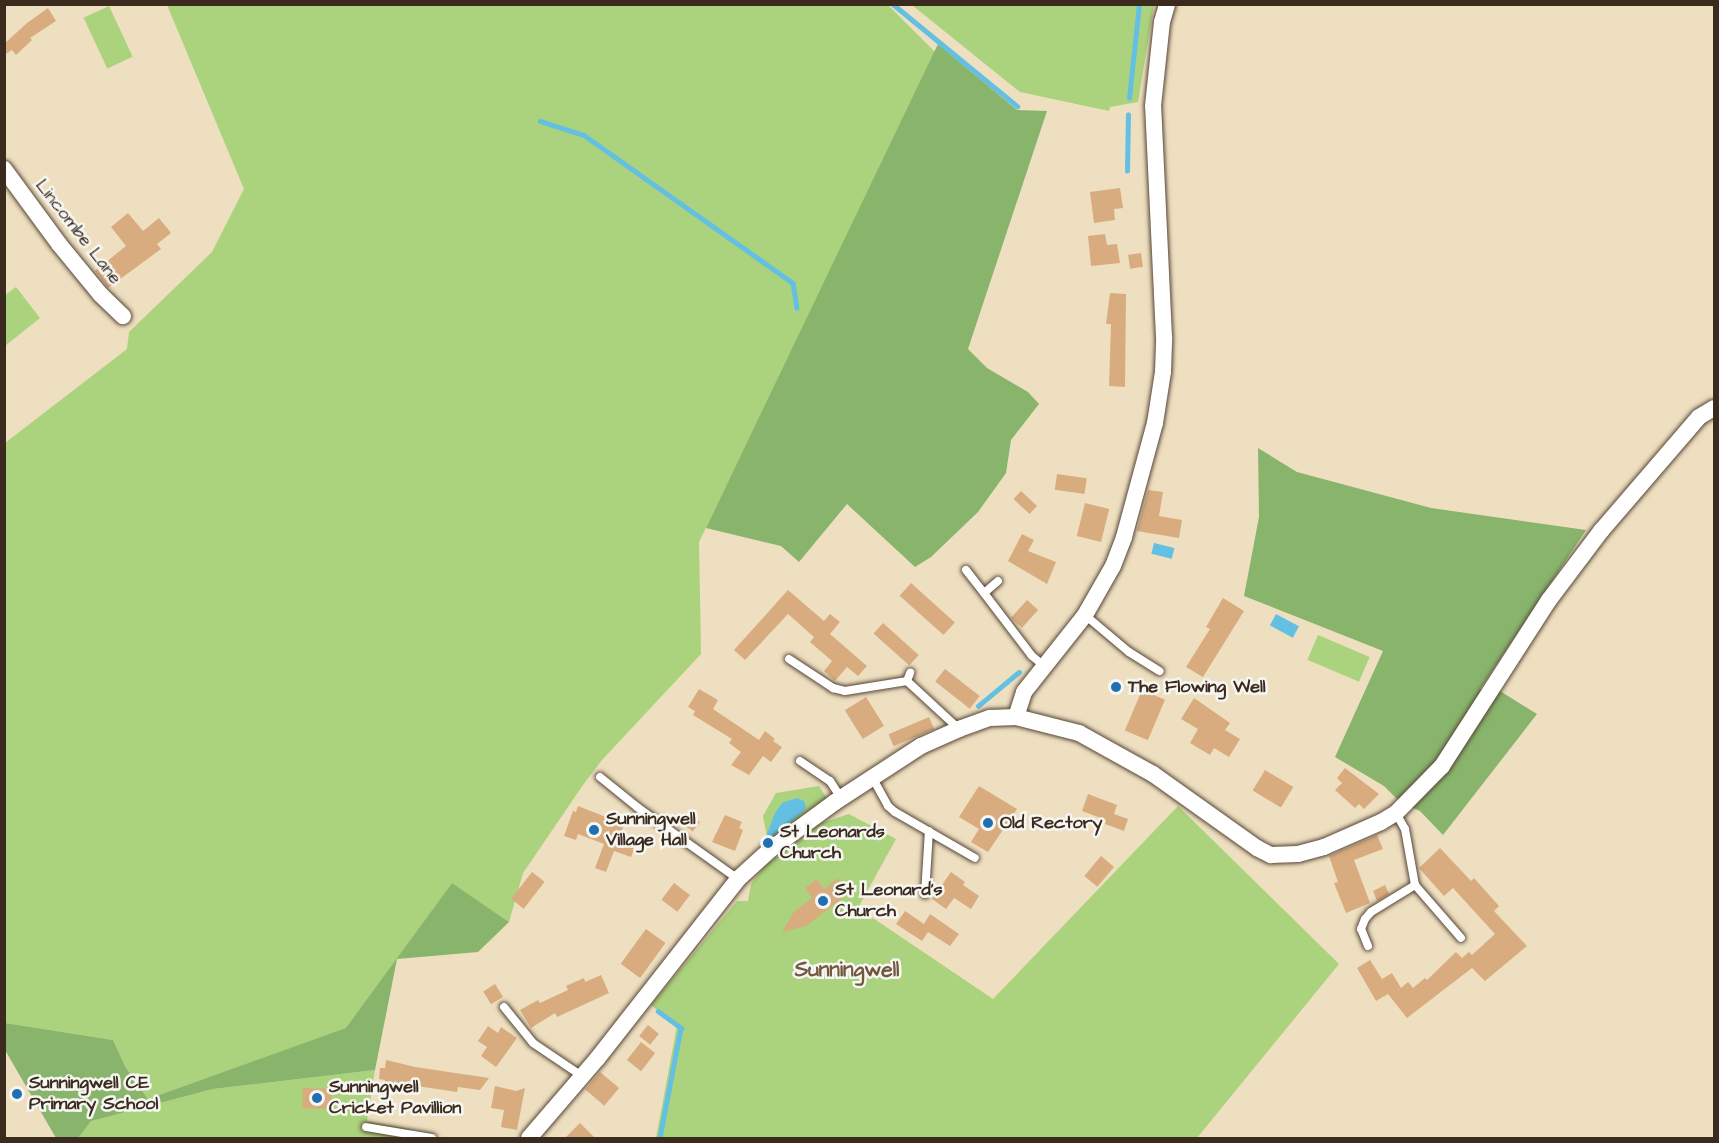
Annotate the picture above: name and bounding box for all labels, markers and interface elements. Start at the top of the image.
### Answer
street label: Lincombe Lane [30,175,126,289]
place label: The Flowing Well [1128,676,1266,698]
marker: The Flowing Well [1109,680,1123,694]
place label: Sunningwell Village Hall [606,809,696,852]
place label: Old Rectory [1000,812,1102,834]
marker: Old Rectory [981,816,995,830]
place label: St Leonards Church [780,822,885,864]
marker: Sunningwell Village Hall [587,823,601,837]
marker: St Leonards Church [761,836,775,850]
place label: St Leonard's Church [835,880,943,922]
marker: St Leonard's Church [816,894,830,908]
district label: Sunningwell [795,957,899,983]
place label: Sunningwell CE Primary School [29,1073,158,1116]
place label: Sunningwell Cricket Pavillion [329,1077,461,1120]
marker: Sunningwell CE Primary School [10,1087,24,1101]
marker: Sunningwell Cricket Pavillion [310,1091,324,1105]

